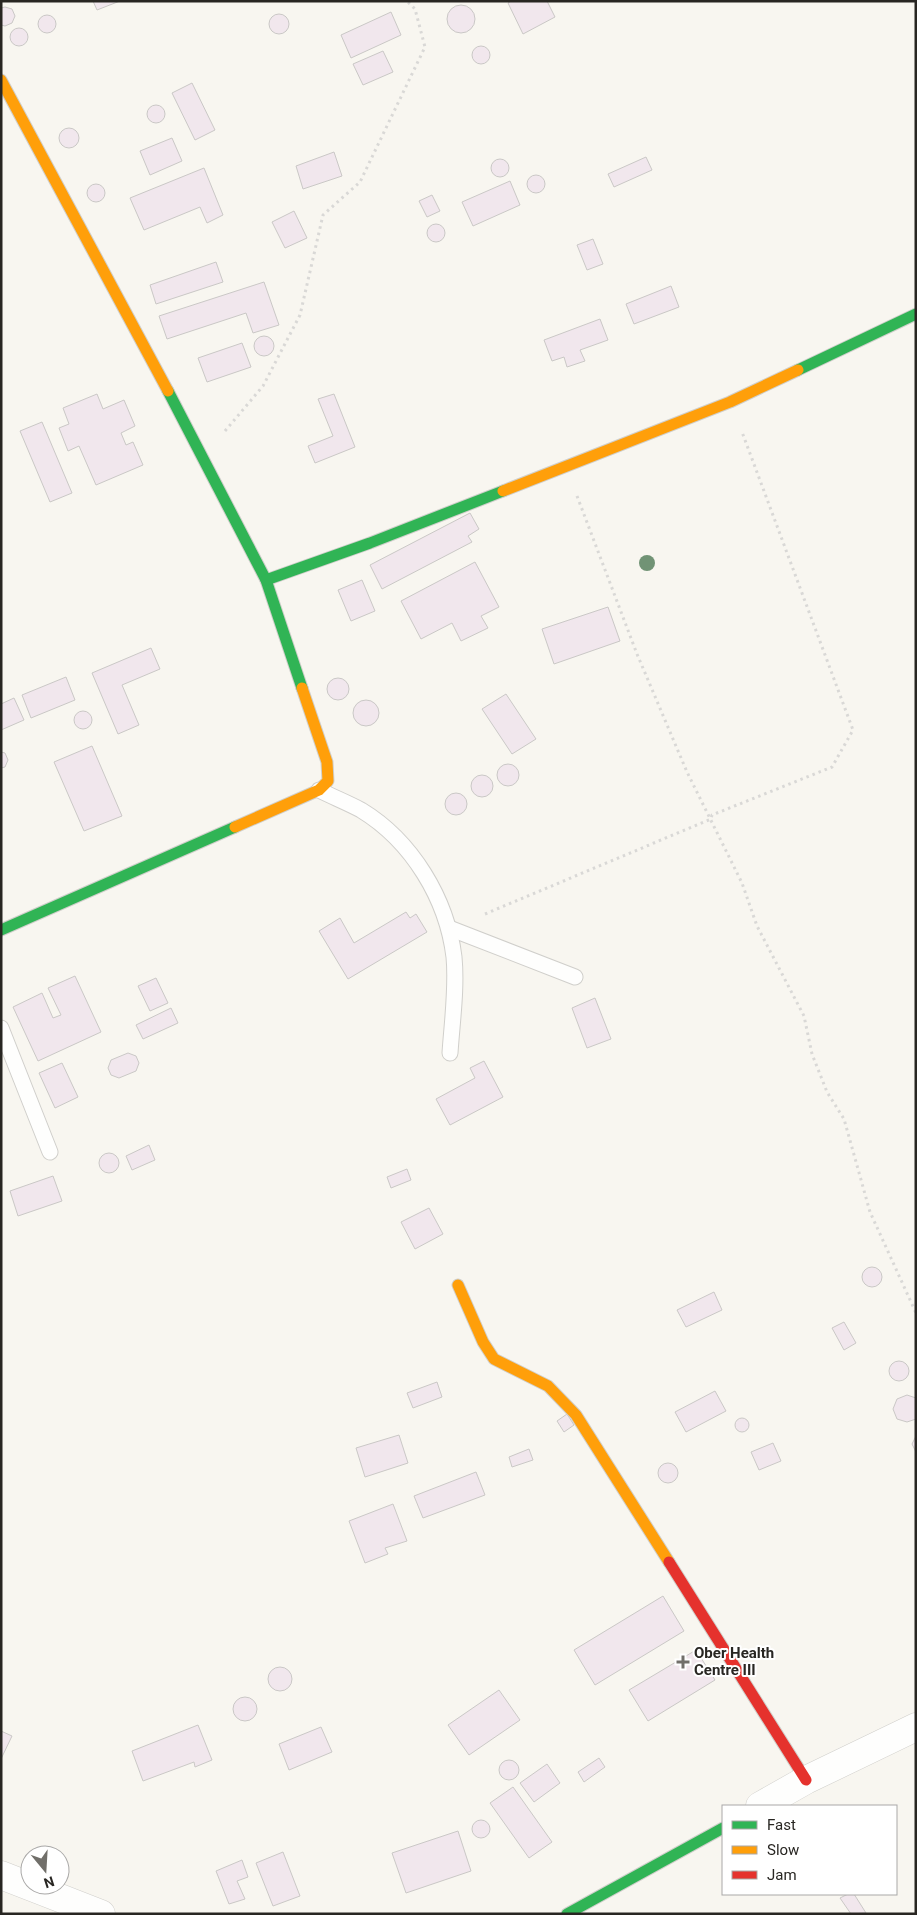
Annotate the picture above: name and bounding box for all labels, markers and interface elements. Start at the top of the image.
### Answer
place label: Ober Health Centre III [694,1644,774,1679]
marker: Ober Health Centre III [676,1655,690,1669]
legend [722,1805,897,1895]
text: Fast [767,1816,796,1834]
text: Slow [767,1841,799,1859]
north arrow [20,1845,70,1895]
text: Jam [767,1866,797,1884]
text: N [42,1873,56,1892]

